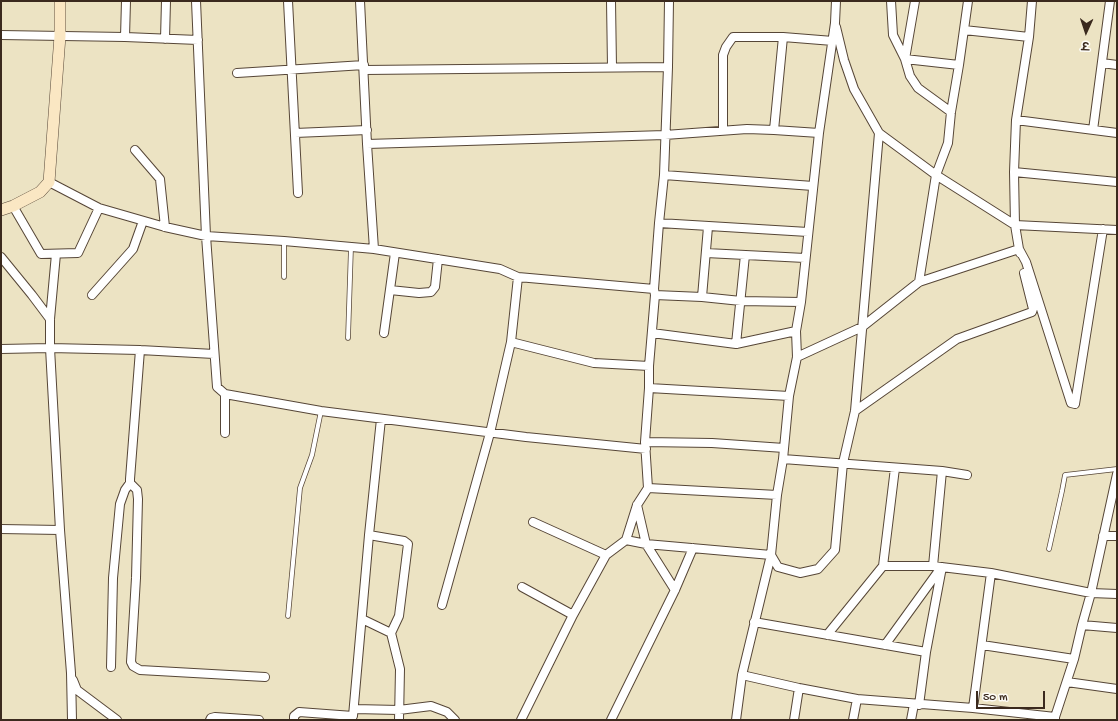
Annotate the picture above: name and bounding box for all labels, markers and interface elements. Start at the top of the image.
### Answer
north arrow [1066,12,1106,52]
text: उ [1081,38,1089,50]
scale bar [978,683,1047,709]
text: 50 m [983,691,1008,705]

